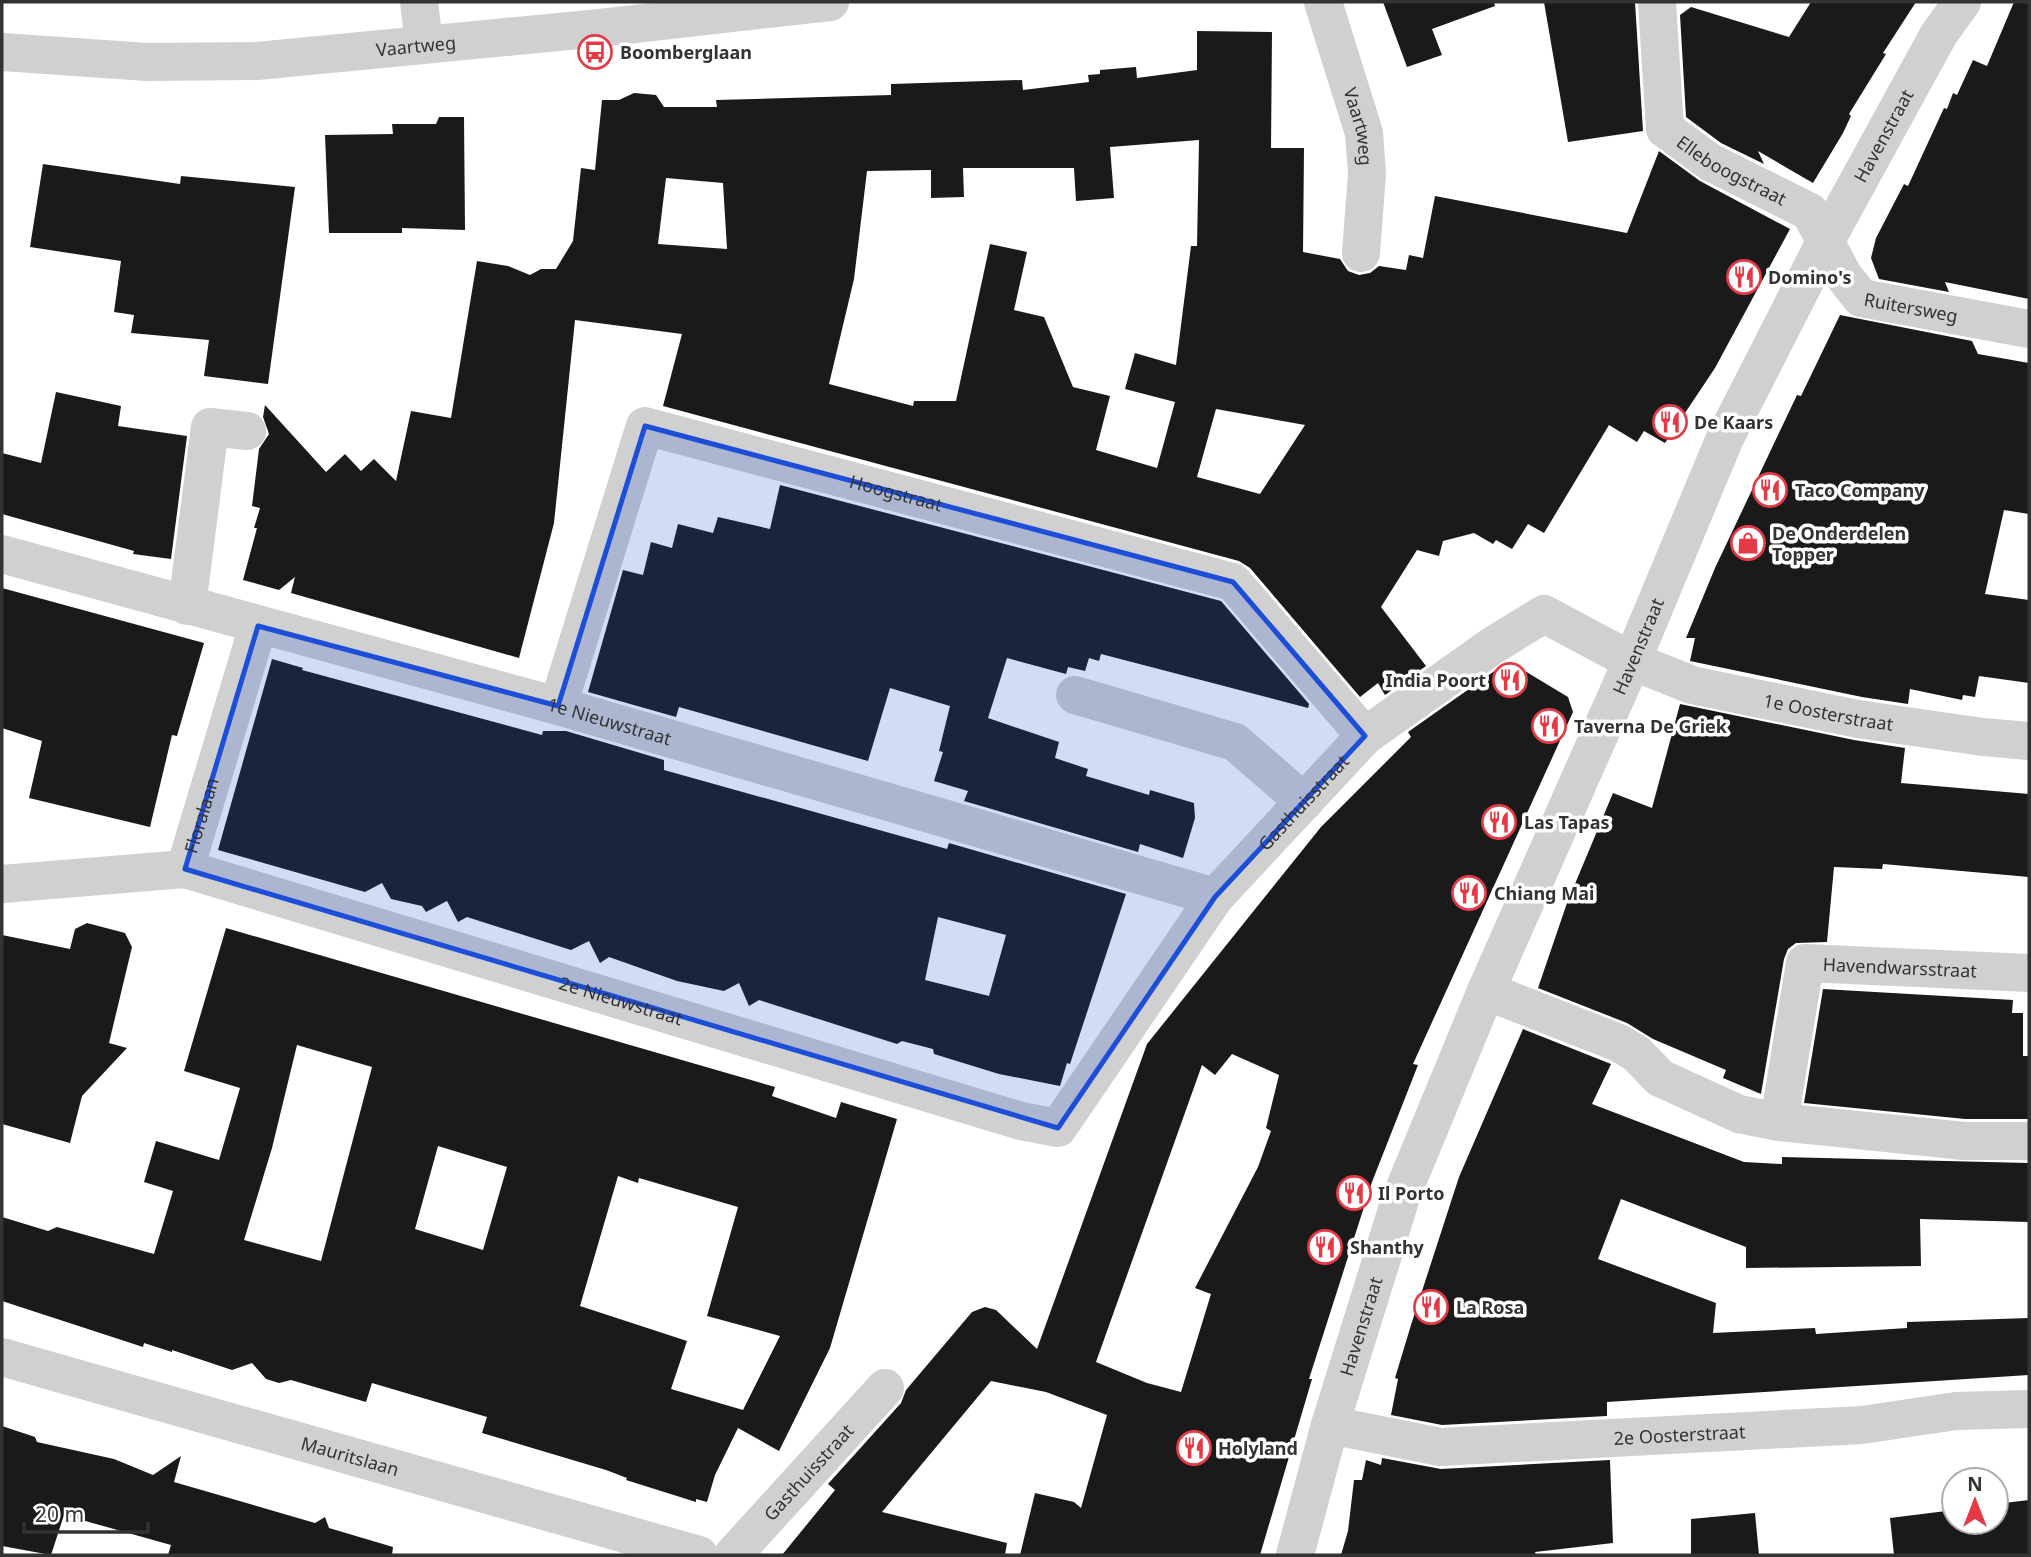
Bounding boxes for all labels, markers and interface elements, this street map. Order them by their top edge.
street label: Vaartweg [375,30,457,61]
bus stop icon: Boomberglaan [576,33,614,71]
place label: Boomberglaan [620,40,752,64]
street label: Vaartweg [1338,84,1378,167]
street label: Havenstraat [1848,84,1919,187]
street label: Elleboogstraat [1672,130,1791,211]
restaurant icon: Domino's [1725,258,1763,296]
place label: Domino's [1768,265,1851,289]
street label: Ruitersweg [1862,287,1960,328]
restaurant icon: De Kaars [1651,403,1689,441]
place label: De Kaars [1694,410,1773,434]
street label: Hoogstraat [847,469,946,517]
restaurant icon: Taco Company [1751,471,1789,509]
place label: Taco Company [1795,478,1925,502]
place label: De Onderdelen Topper [1772,521,1906,566]
shop icon: De Onderdelen Topper [1729,524,1767,562]
street label: Havenstraat [1607,594,1669,698]
restaurant icon: India Poort [1491,661,1529,699]
place label: India Poort [1386,668,1486,692]
street label: 1e Oosterstraat [1761,688,1895,736]
street label: 1e Nieuwstraat [545,692,675,750]
restaurant icon: Taverna De Griek [1530,707,1568,745]
place label: Taverna De Griek [1574,714,1728,738]
street label: Gasthuisstraat [1252,749,1354,856]
street label: Floralaan [178,775,224,856]
restaurant icon: Las Tapas [1480,803,1518,841]
place label: Las Tapas [1524,810,1609,834]
restaurant icon: Chiang Mai [1450,874,1488,912]
place label: Chiang Mai [1494,881,1594,905]
street label: Havendwarsstraat [1822,952,1978,983]
street label: 2e Nieuwstraat [556,970,686,1031]
restaurant icon: Il Porto [1335,1174,1373,1212]
place label: Il Porto [1378,1181,1445,1205]
restaurant icon: Shanthy [1306,1228,1344,1266]
place label: Shanthy [1350,1235,1425,1259]
street label: Havenstraat [1334,1273,1388,1379]
restaurant icon: La Rosa [1412,1288,1450,1326]
place label: La Rosa [1456,1295,1524,1319]
street label: Gasthuisstraat [758,1418,859,1526]
street label: 2e Oosterstraat [1613,1419,1746,1450]
restaurant icon: Holyland [1175,1429,1213,1467]
street label: Mauritslaan [298,1431,402,1481]
place label: Holyland [1218,1436,1298,1460]
north arrow [1940,1466,2010,1536]
text: N [1967,1471,1983,1497]
scale bar [24,1490,149,1534]
text: 20 m [35,1500,84,1528]

